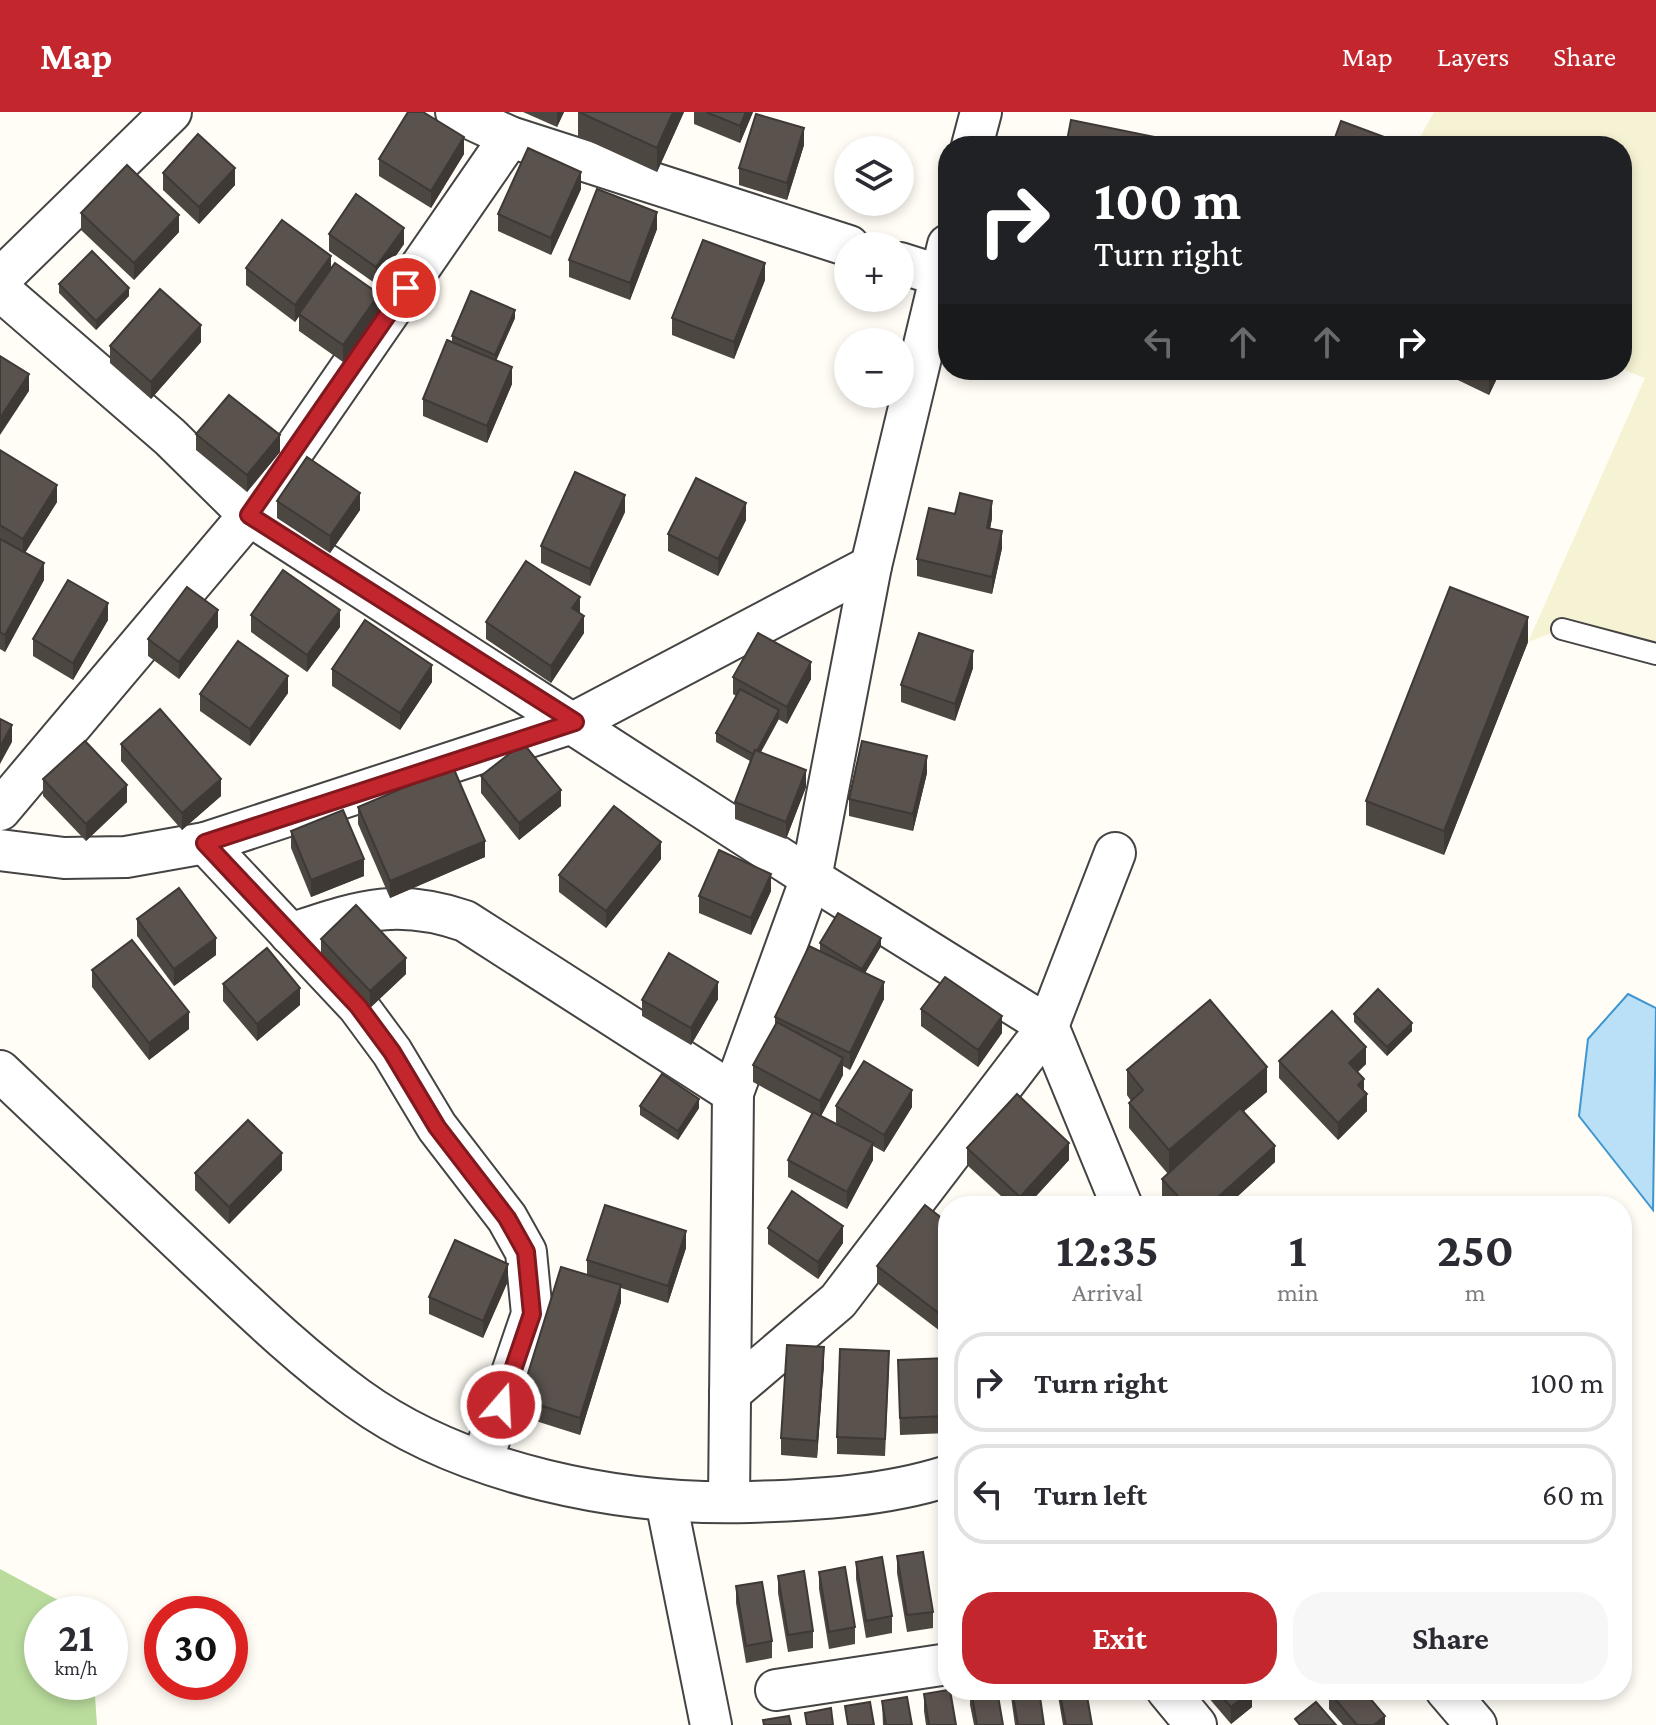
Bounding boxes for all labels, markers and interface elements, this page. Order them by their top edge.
text: Map [40,35,113,77]
text: Map [1342,41,1393,72]
text: Layers [1437,41,1509,72]
text: Share [1553,41,1616,72]
map controls [834,136,914,408]
button: layers [834,136,914,216]
icon: right [962,168,1066,272]
text: 100 m [1094,169,1241,231]
button: + [834,232,914,312]
text: Turn right [1094,234,1242,274]
pin [372,254,440,322]
icon: arrive [384,266,428,310]
icon: left [1137,320,1181,364]
icon: ahead [1221,320,1265,364]
icon: ahead [1305,320,1349,364]
icon: right [1389,320,1433,364]
button: − [834,328,914,408]
text: 12:35 [1056,1223,1159,1276]
text: 1 [1289,1223,1307,1276]
text: 250 [1437,1223,1514,1276]
text: Arrival [1072,1278,1143,1307]
text: min [1277,1278,1319,1307]
text: m [1465,1278,1486,1307]
icon: right [966,1360,1010,1404]
position arrow [459,1363,543,1447]
text: Turn right [1034,1366,1168,1399]
text: 100 m [1530,1366,1604,1399]
icon: left [966,1472,1010,1516]
text: Turn left [1034,1478,1147,1511]
text: 60 m [1542,1478,1604,1511]
button: Exit [962,1592,1277,1684]
button: Share [1293,1592,1608,1684]
speed limit sign: 30 [144,1596,248,1700]
text: 21 [58,1615,94,1660]
text: km/h [54,1657,98,1679]

